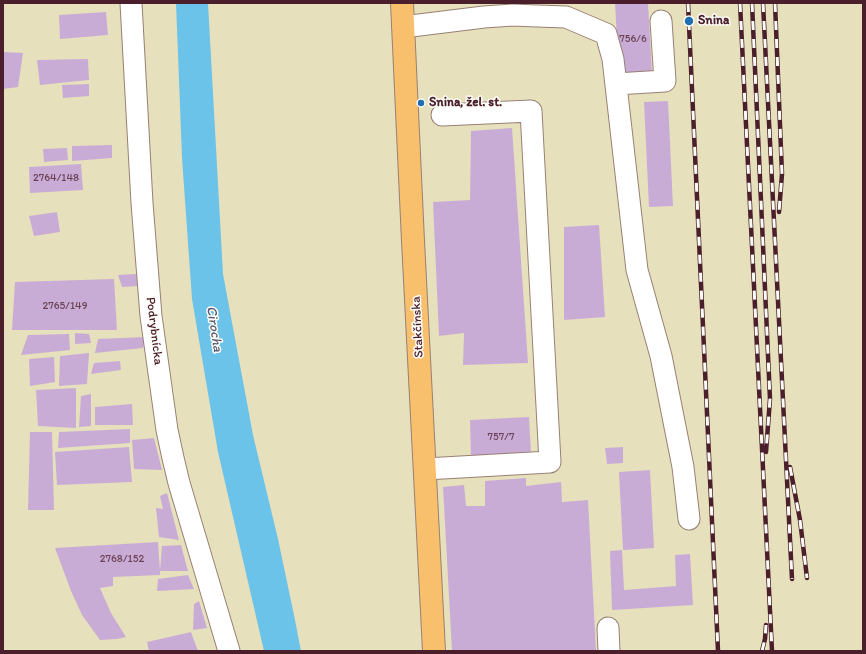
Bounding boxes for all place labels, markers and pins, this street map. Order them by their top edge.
place label: Snina [698,13,729,29]
marker: Snina [683,15,695,27]
place label: Snina, žel. st. [429,95,502,111]
marker: Snina, žel. st. [416,98,426,108]

